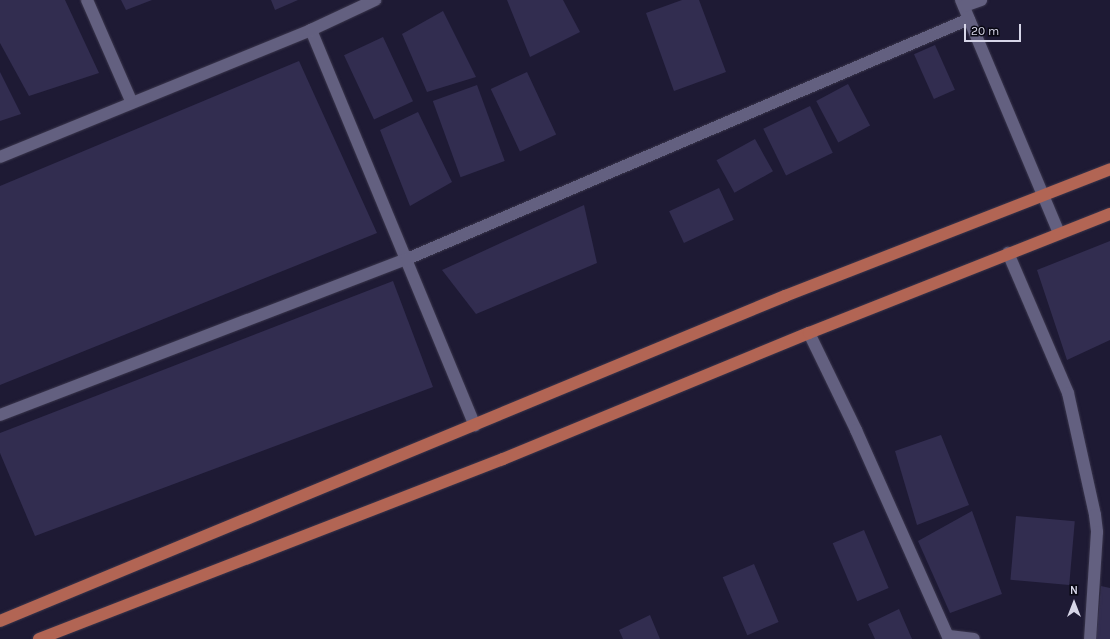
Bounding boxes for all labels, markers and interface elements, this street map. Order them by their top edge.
scale bar [966,16,1023,42]
text: 20 m [971,24,999,38]
north arrow [1054,583,1094,623]
text: N [1070,584,1078,597]

